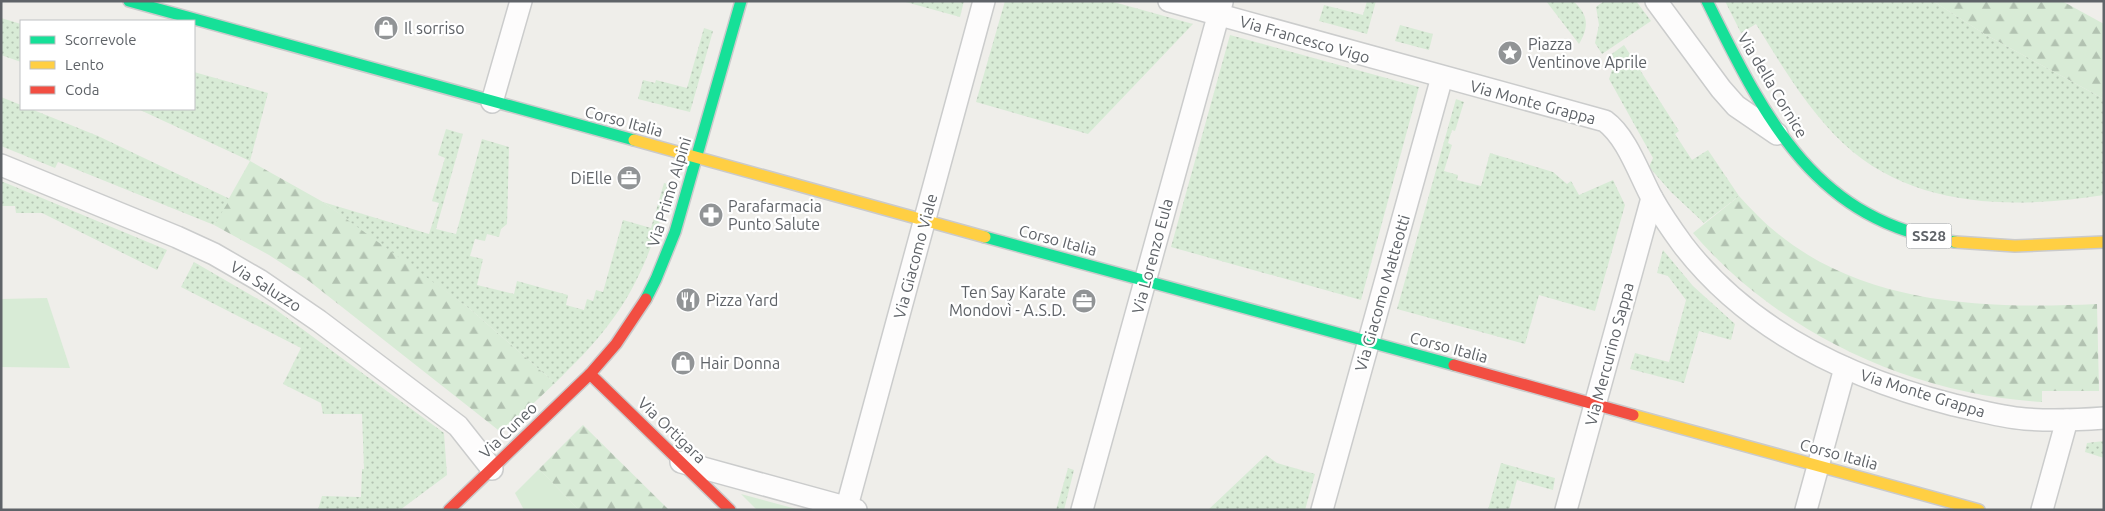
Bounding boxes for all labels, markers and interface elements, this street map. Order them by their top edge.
street label: Via Francesco Vigo [1238,12,1372,66]
shop icon: Il sorriso [373,15,399,41]
place label: Il sorriso [404,19,465,37]
legend [20,20,195,110]
street label: Via della Cornice [1735,29,1811,141]
text: Scorrevole [65,31,136,48]
place label: Piazza Ventinove Aprile [1528,35,1647,71]
place icon: Piazza Ventinove Aprile [1497,40,1523,66]
text: Lento [65,56,104,73]
street label: Via Monte Grappa [1468,77,1598,127]
text: Coda [65,81,99,98]
street label: Corso Italia [583,102,665,140]
street label: Via Primo Alpini [644,135,694,249]
office icon: DiElle [616,165,642,191]
place label: DiElle [571,169,612,187]
street label: Via Giacomo Viale [890,192,940,320]
street label: Via Lorenzo Eula [1128,196,1176,316]
place label: Parafarmacia Punto Salute [728,197,822,233]
pharmacy icon: Parafarmacia Punto Salute [698,202,724,228]
street label: Via Giacomo Matteotti [1351,213,1413,373]
street label: Corso Italia [1017,221,1099,259]
road number: SS28 [1906,224,1952,248]
street label: Via Saluzzo [227,257,305,315]
street label: Via Mercurino Sappa [1581,280,1637,428]
place label: Ten Say Karate Mondovì - A.S.D. [949,283,1066,319]
restaurant icon: Pizza Yard [675,287,701,313]
office icon: Ten Say Karate Mondovì - A.S.D. [1071,288,1097,314]
place label: Pizza Yard [706,291,778,309]
street label: Corso Italia [1408,328,1490,366]
shop icon: Hair Donna [670,350,696,376]
place label: Hair Donna [700,354,780,372]
street label: Via Monte Grappa [1858,365,1988,421]
street label: Via Ortigara [635,393,709,467]
street label: Via Cuneo [476,398,540,462]
street label: Corso Italia [1798,435,1880,473]

